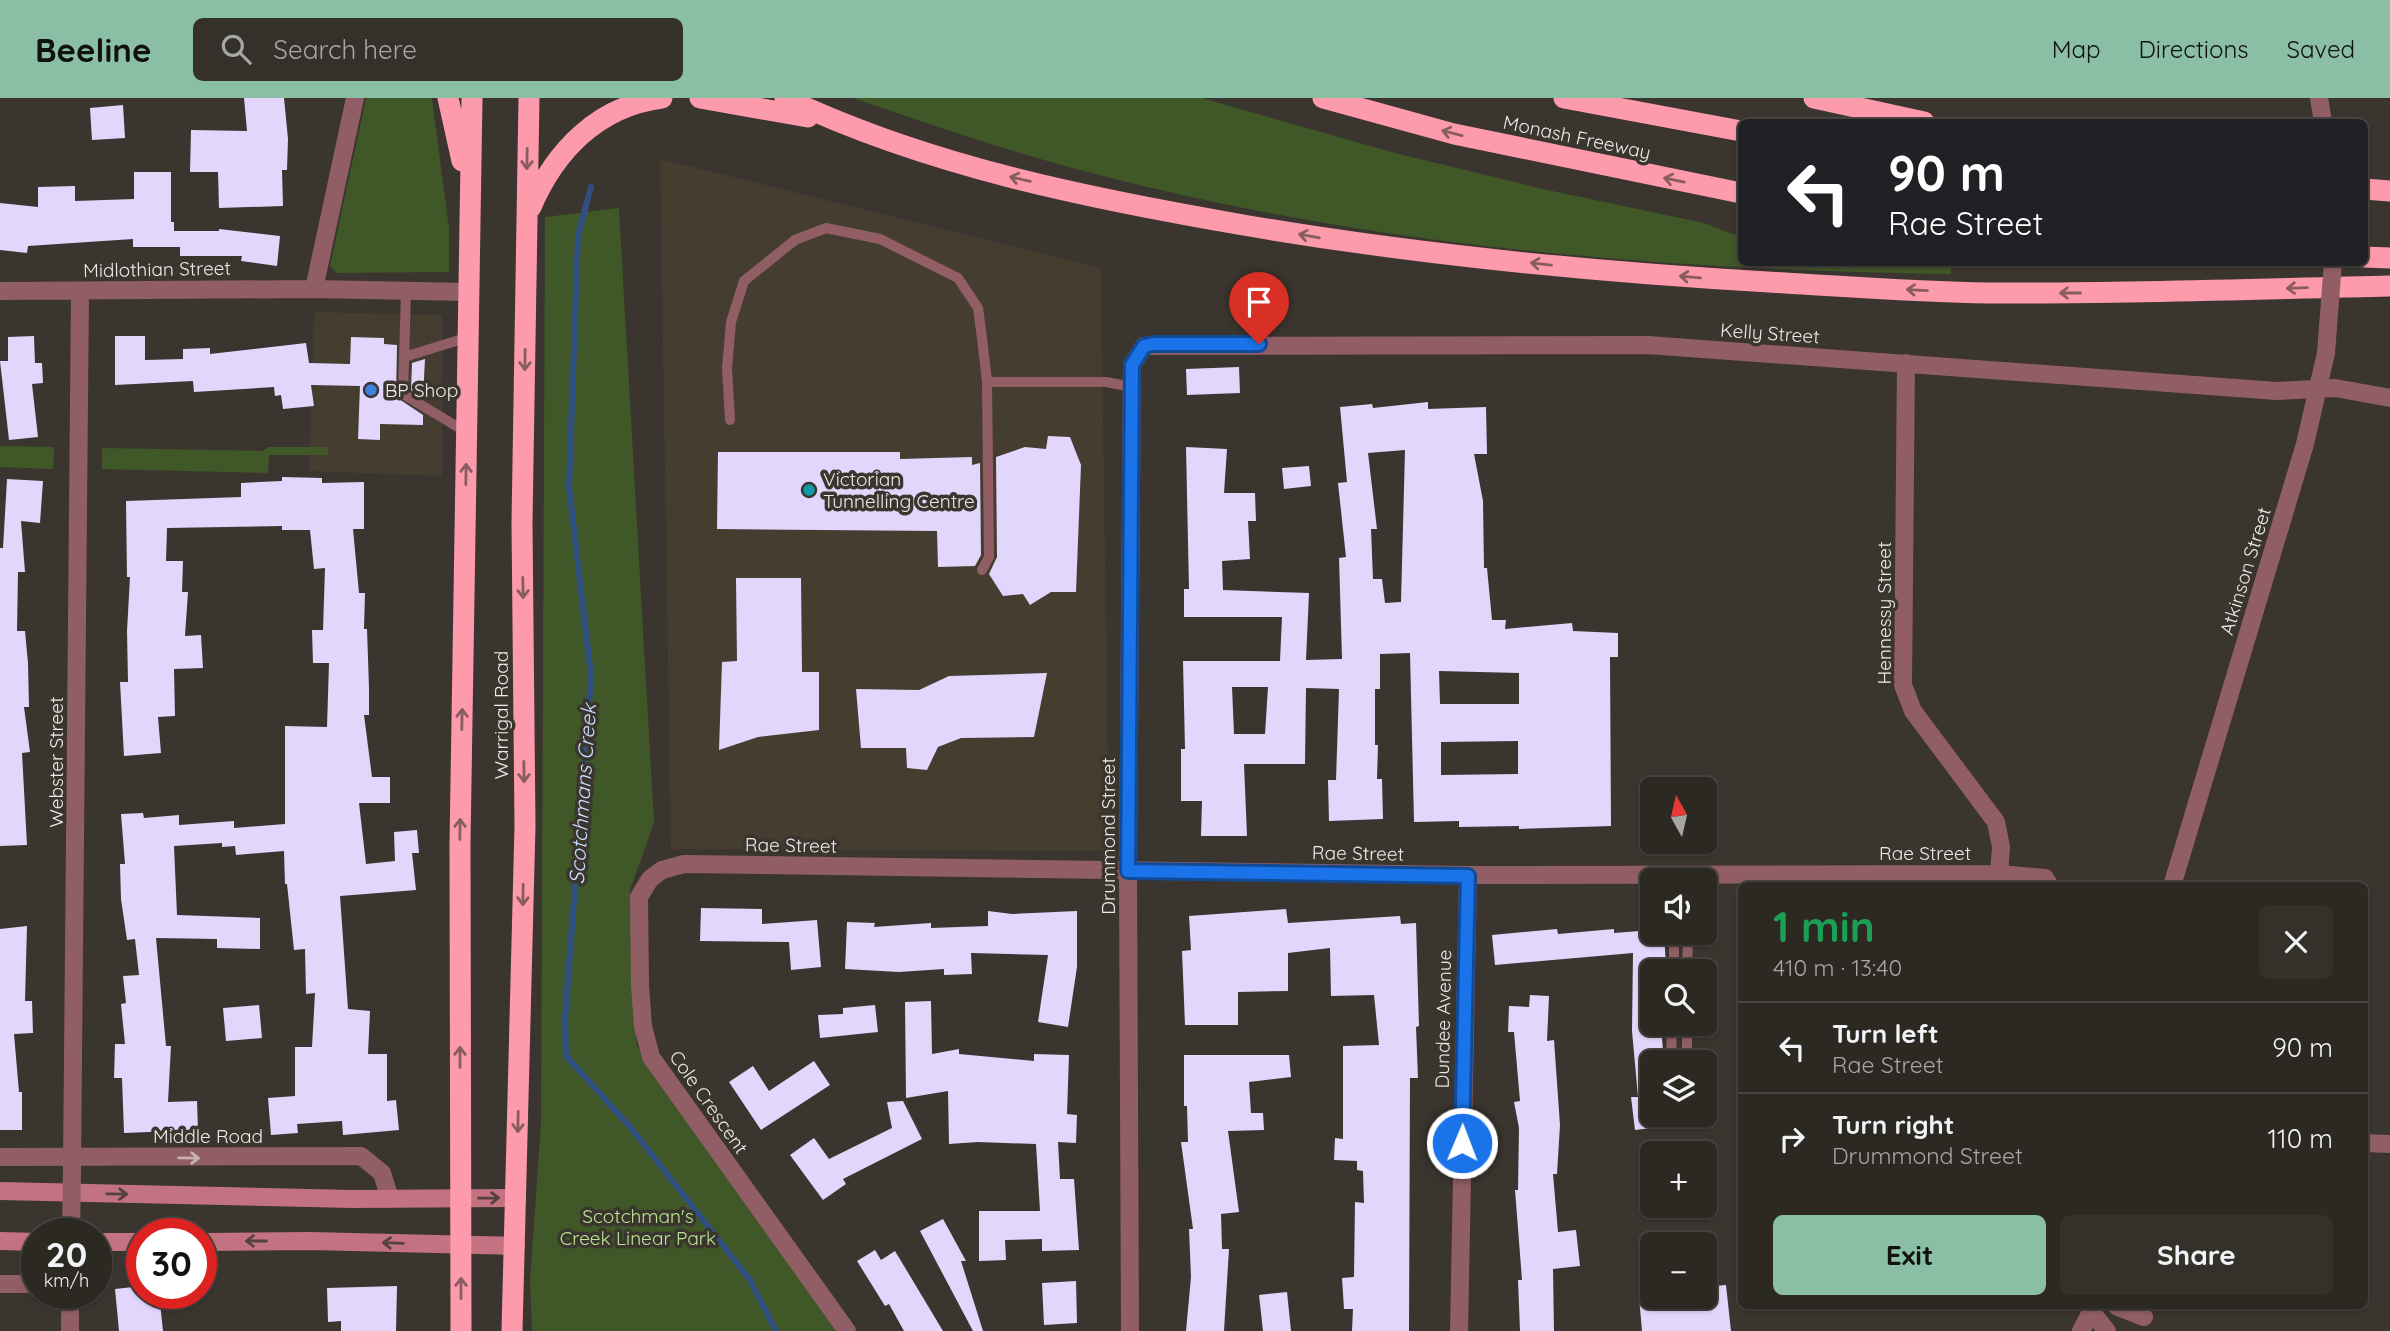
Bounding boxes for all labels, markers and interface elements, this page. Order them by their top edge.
search box [193,18,683,81]
text: Beeline [35,29,151,70]
icon: search [217,30,255,68]
text: Search here [273,33,417,66]
text: Map [2052,34,2101,64]
text: Directions [2139,34,2249,64]
text: Saved [2287,34,2355,64]
street label: Monash Freeway [1501,110,1653,164]
one-way arrow [1441,126,1464,139]
text: 90 m [1888,142,2005,203]
one-way arrow [520,147,534,170]
icon: left [1773,147,1864,238]
one-way arrow [1009,171,1032,185]
one-way arrow [1663,173,1686,187]
text: Rae Street [1888,203,2043,243]
one-way arrow [1299,229,1321,242]
street label: Midlothian Street [83,256,231,282]
one-way arrow [1530,257,1552,270]
one-way arrow [1679,270,1701,283]
pin [1229,272,1289,344]
one-way arrow [2286,282,2309,295]
icon: arrive [1240,283,1278,321]
one-way arrow [1906,283,1929,296]
one-way arrow [2059,286,2082,300]
street label: Kelly Street [1720,318,1820,348]
one-way arrow [518,349,532,372]
place label: BP Shop [385,378,458,402]
marker: BP Shop [363,382,379,398]
one-way arrow [459,463,473,486]
place label: Victorian Tunnelling Centre [823,467,975,513]
marker: Victorian Tunnelling Centre [801,482,817,498]
street label: Atkinson Street [2214,504,2276,638]
street label: Hennessy Street [1872,542,1896,684]
one-way arrow [516,576,530,599]
street label: Warrigal Road [489,651,513,779]
street label: Webster Street [44,697,68,827]
water label: Scotchmans Creek [563,701,601,885]
one-way arrow [455,708,468,731]
street label: Drummond Street [1096,757,1120,915]
one-way arrow [517,760,531,783]
north arrow [1640,777,1717,854]
map controls [1640,777,1717,1309]
one-way arrow [453,818,467,841]
street label: Rae Street [745,832,837,858]
street label: Rae Street [1312,840,1404,866]
street label: Rae Street [1879,841,1971,865]
button: sound [1640,868,1717,945]
one-way arrow [517,883,530,906]
text: 1 min [1773,900,1875,953]
button: close [2259,905,2333,979]
street label: Dundee Avenue [1430,949,1456,1089]
text: 410 m · 13:40 [1773,953,1902,982]
button: search [1640,959,1717,1036]
text: Turn left [1832,1017,1939,1050]
icon: left [1773,1029,1811,1067]
text: 90 m [2272,1031,2333,1064]
one-way arrow [453,1046,467,1069]
street label: Cole Crescent [664,1046,754,1158]
button: layers [1640,1050,1717,1127]
text: Rae Street [1832,1050,1944,1079]
position arrow [1425,1106,1499,1180]
text: Turn right [1832,1108,1954,1141]
one-way arrow [512,1110,525,1133]
icon: right [1773,1120,1811,1158]
text: 110 m [2267,1122,2333,1155]
street label: Middle Road [153,1124,263,1148]
button: + [1640,1141,1717,1218]
text: Drummond Street [1832,1141,2023,1170]
one-way arrow [177,1151,200,1164]
one-way arrow [105,1187,128,1200]
one-way arrow [477,1192,500,1205]
park label: Scotchman's Creek Linear Park [560,1204,716,1250]
button: Exit [1773,1215,2046,1295]
button: Share [2060,1215,2333,1295]
speed limit sign: 30 [126,1218,217,1309]
text: 20 [46,1232,87,1276]
button: − [1640,1232,1717,1309]
one-way arrow [244,1234,267,1248]
one-way arrow [382,1236,405,1250]
text: km/h [44,1269,89,1292]
one-way arrow [454,1277,468,1300]

